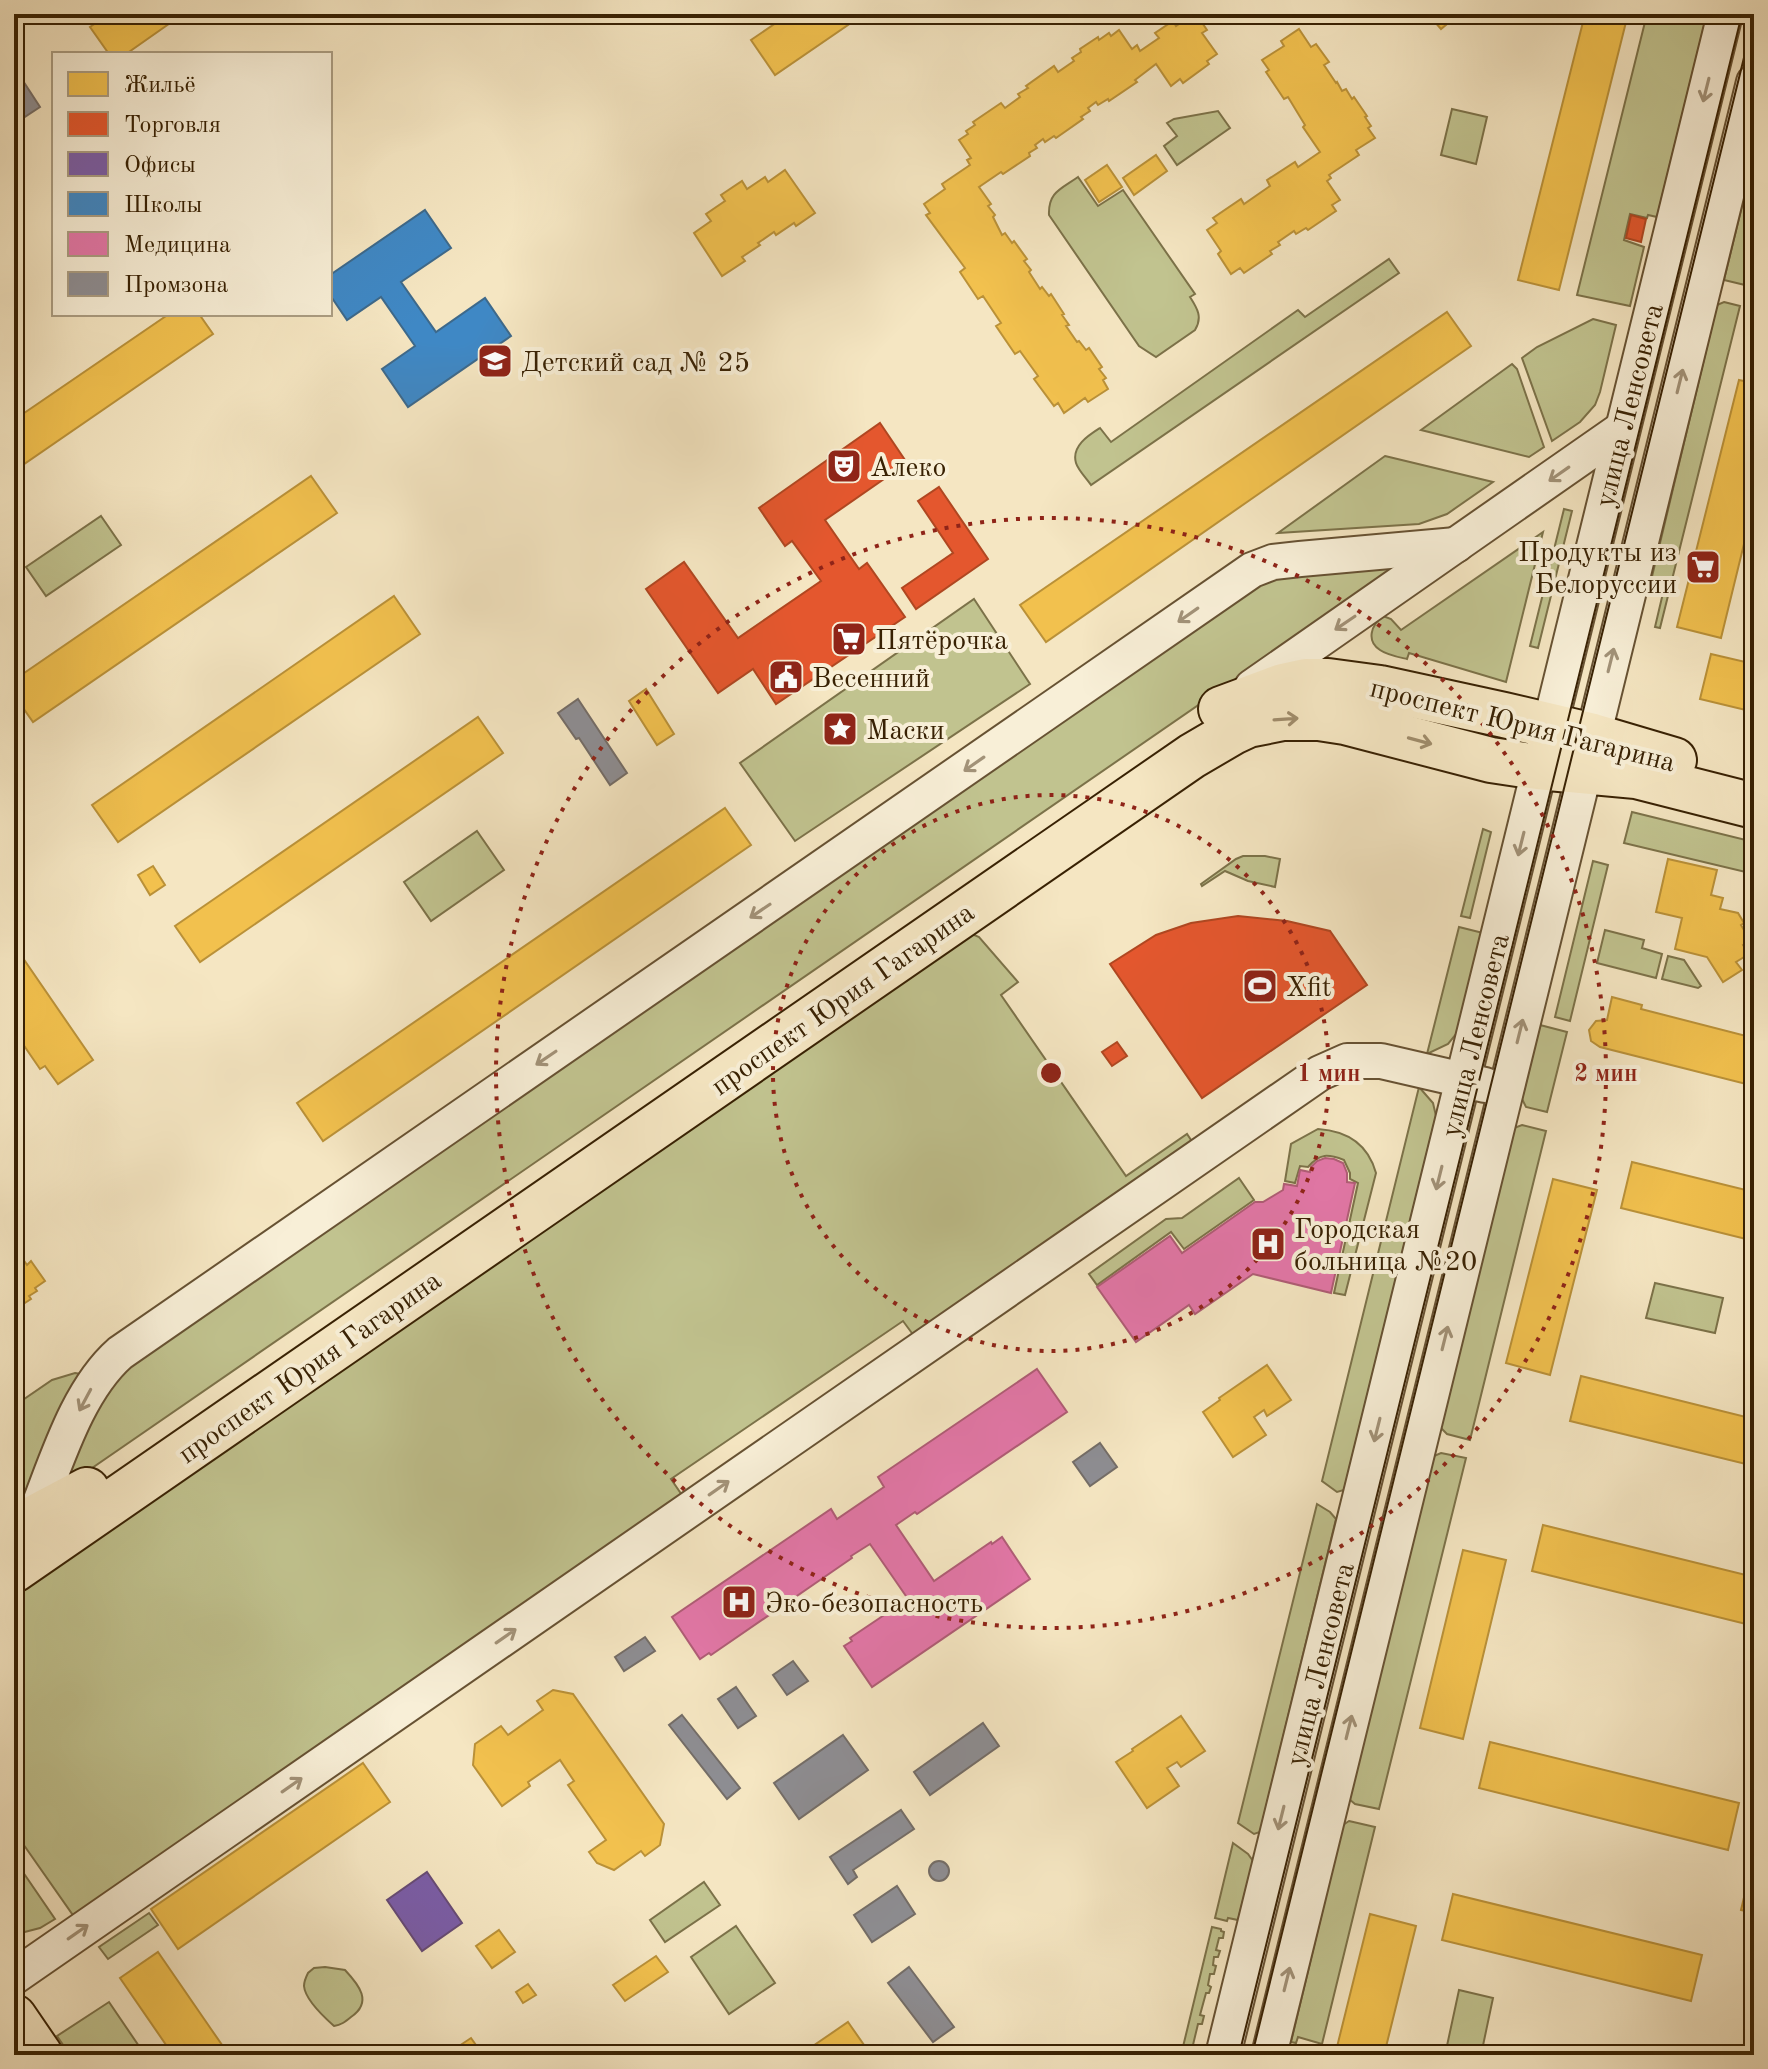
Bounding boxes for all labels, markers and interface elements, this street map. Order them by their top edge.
legend [52,52,332,316]
text: Жильё [124,74,195,98]
one-way arrow [1698,76,1713,102]
text: Торговля [124,114,221,138]
text: Офисы [124,154,196,178]
text: Школы [124,194,202,218]
text: Медицина [124,234,231,258]
text: Промзона [124,274,229,298]
street label: улица Ленсовета [1592,301,1670,510]
school or university icon: Детский сад № 25 [476,342,514,380]
place label: Детский сад № 25 [521,350,750,378]
one-way arrow [1674,368,1689,394]
theatre icon: Алеко [825,447,863,485]
place label: Алеко [870,455,946,483]
one-way arrow [1549,465,1570,482]
place label: Продукты из Белоруссии [1518,540,1677,600]
supermarket icon: Продукты из Белоруссии [1684,548,1722,586]
one-way arrow [1177,607,1199,623]
one-way arrow [1335,615,1357,631]
supermarket icon: Пятёрочка [830,620,868,658]
place label: Пятёрочка [875,628,1008,656]
one-way arrow [1605,648,1620,674]
public building icon: Весенний [767,658,805,696]
place label: Весенний [812,666,930,694]
street label: проспект Юрия Гагарина [1367,675,1678,778]
place icon: Маски [821,710,859,748]
one-way arrow [1272,711,1299,726]
place label: Маски [866,718,945,746]
one-way arrow [1407,735,1432,750]
one-way arrow [964,756,986,772]
one-way arrow [1513,830,1528,856]
street label: проспект Юрия Гагарина [707,899,980,1102]
one-way arrow [750,903,772,919]
street label: улица Ленсовета [1438,931,1516,1140]
sports icon: Xfit [1241,967,1279,1005]
place label: Xfit [1286,975,1332,1003]
one-way arrow [1513,1019,1528,1045]
one-way arrow [536,1050,558,1066]
centre of rings [1037,1059,1065,1087]
text: 1 мин [1297,1063,1361,1087]
text: 2 мин [1574,1063,1638,1087]
one-way arrow [1431,1164,1446,1190]
place label: Городская больница №20 [1294,1217,1477,1277]
hospital icon: Городская больница №20 [1249,1225,1287,1263]
street label: проспект Юрия Гагарина [174,1267,447,1470]
one-way arrow [1438,1326,1453,1352]
one-way arrow [76,1388,92,1412]
one-way arrow [1368,1417,1383,1442]
one-way arrow [708,1480,730,1496]
street label: улица Ленсовета [1283,1560,1361,1769]
hospital icon: Эко-безопасность [720,1583,758,1621]
place label: Эко-безопасность [765,1591,983,1619]
one-way arrow [494,1628,516,1644]
one-way arrow [1342,1714,1357,1740]
one-way arrow [281,1776,303,1793]
one-way arrow [1273,1805,1288,1831]
one-way arrow [67,1924,89,1940]
one-way arrow [1280,1967,1295,1993]

